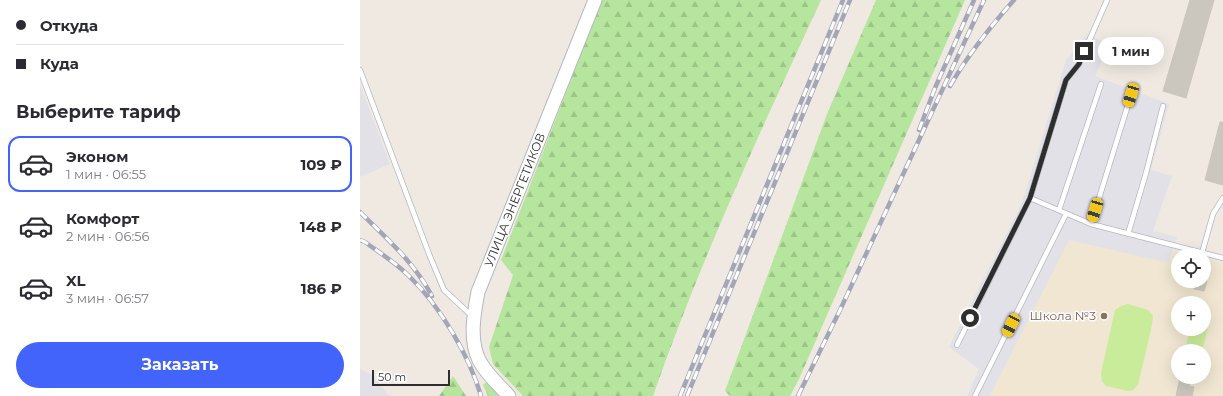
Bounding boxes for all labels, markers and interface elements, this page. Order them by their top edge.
text: Откуда [40,16,98,35]
callout: 1 мин [1098,37,1164,65]
route end [1075,42,1093,60]
text: 1 мин [1112,43,1150,59]
text: Куда [40,54,79,73]
car [1122,82,1140,108]
text: Выберите тариф [16,101,181,123]
street label: УЛИЦА ЭНЕРГЕТИКОВ [481,131,548,269]
icon: car [18,146,54,182]
text: Эконом [66,147,128,166]
text: 109 ₽ [300,155,342,174]
text: 1 мин · 06:55 [66,166,146,182]
car [1086,197,1104,223]
icon: car [18,208,54,244]
text: Комфорт [66,209,139,228]
text: 148 ₽ [300,217,342,236]
text: 2 мин · 06:56 [66,228,149,244]
map controls [1171,248,1211,384]
button: locate [1171,248,1211,288]
icon: car [18,270,54,306]
text: XL [66,271,85,290]
text: 186 ₽ [301,279,342,298]
text: 3 мин · 06:57 [66,290,149,306]
button: + [1171,296,1211,336]
place label: Школа №3 [1030,308,1096,323]
route start [961,309,979,327]
marker: Школа №3 [1099,311,1109,321]
car [1000,312,1022,338]
button: Заказать [16,342,344,388]
button: − [1171,344,1211,384]
scale bar [372,368,450,387]
text: 50 m [378,370,406,384]

